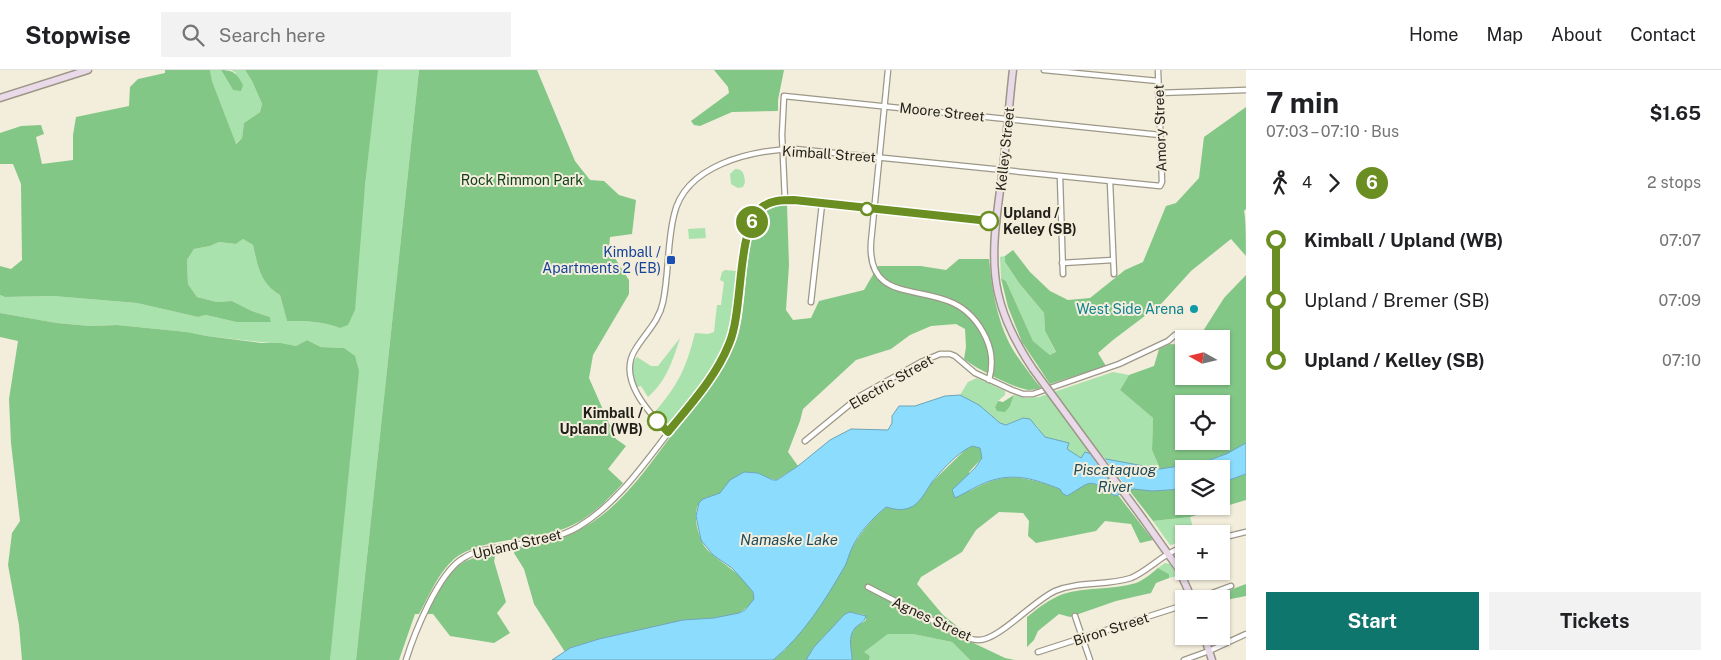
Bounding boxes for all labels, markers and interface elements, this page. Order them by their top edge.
search box [161,12,511,57]
text: Stopwise [25,21,131,49]
icon: search [179,21,207,49]
text: Search here [219,24,325,46]
text: Home [1409,24,1459,45]
text: Map [1487,24,1523,45]
text: About [1551,24,1602,45]
text: Contact [1630,24,1696,45]
street label: Amory Street [1150,84,1170,172]
text: 7 min [1266,86,1339,119]
street label: Moore Street [899,100,985,124]
text: $1.65 [1649,102,1701,124]
street label: Kelley Street [993,106,1017,192]
text: 07:03 – 07:10 · Bus [1266,122,1399,141]
street label: Kimball Street [782,143,876,165]
icon: walk [1266,169,1294,197]
icon: forward [1320,169,1348,197]
park label: Rock Rimmon Park [461,172,583,188]
text: 6 [1366,172,1378,193]
text: 4 [1302,173,1312,192]
text: 2 stops [1647,173,1701,192]
unlabelled marker [860,202,874,216]
place label: Upland / Kelley (SB) [1003,205,1077,237]
line badge: 6 [736,206,768,238]
text: 6 [746,211,758,232]
marker: Upland / Kelley (SB) [979,211,999,231]
text: Kimball / Upland (WB) [1304,229,1503,251]
text: 07:07 [1659,231,1701,250]
place label: Kimball / Apartments 2 (EB) [542,244,661,276]
marker: Kimball / Apartments 2 (EB) [665,254,677,266]
text: Upland / Bremer (SB) [1304,289,1490,311]
text: 07:09 [1659,291,1701,310]
place label: West Side Arena [1076,301,1184,317]
marker: West Side Arena [1188,303,1200,315]
north arrow [1175,330,1230,385]
map controls [1175,330,1230,645]
text: Upland / Kelley (SB) [1304,349,1485,371]
text: 07:10 [1662,351,1701,370]
street label: Electric Street [846,352,936,412]
button: locate [1175,395,1230,450]
place label: Kimball / Upland (WB) [559,405,644,437]
marker: Kimball / Upland (WB) [647,411,667,431]
button: layers [1175,460,1230,515]
water label: Piscataquog River [1073,461,1157,495]
button: + [1175,525,1230,580]
street label: Upland Street [471,526,563,562]
water label: Namaske Lake [740,531,838,548]
button: − [1175,590,1230,645]
button: Start [1266,592,1479,650]
button: Tickets [1489,592,1701,650]
street label: Agnes Street [890,594,974,644]
street label: Biron Street [1071,609,1151,649]

